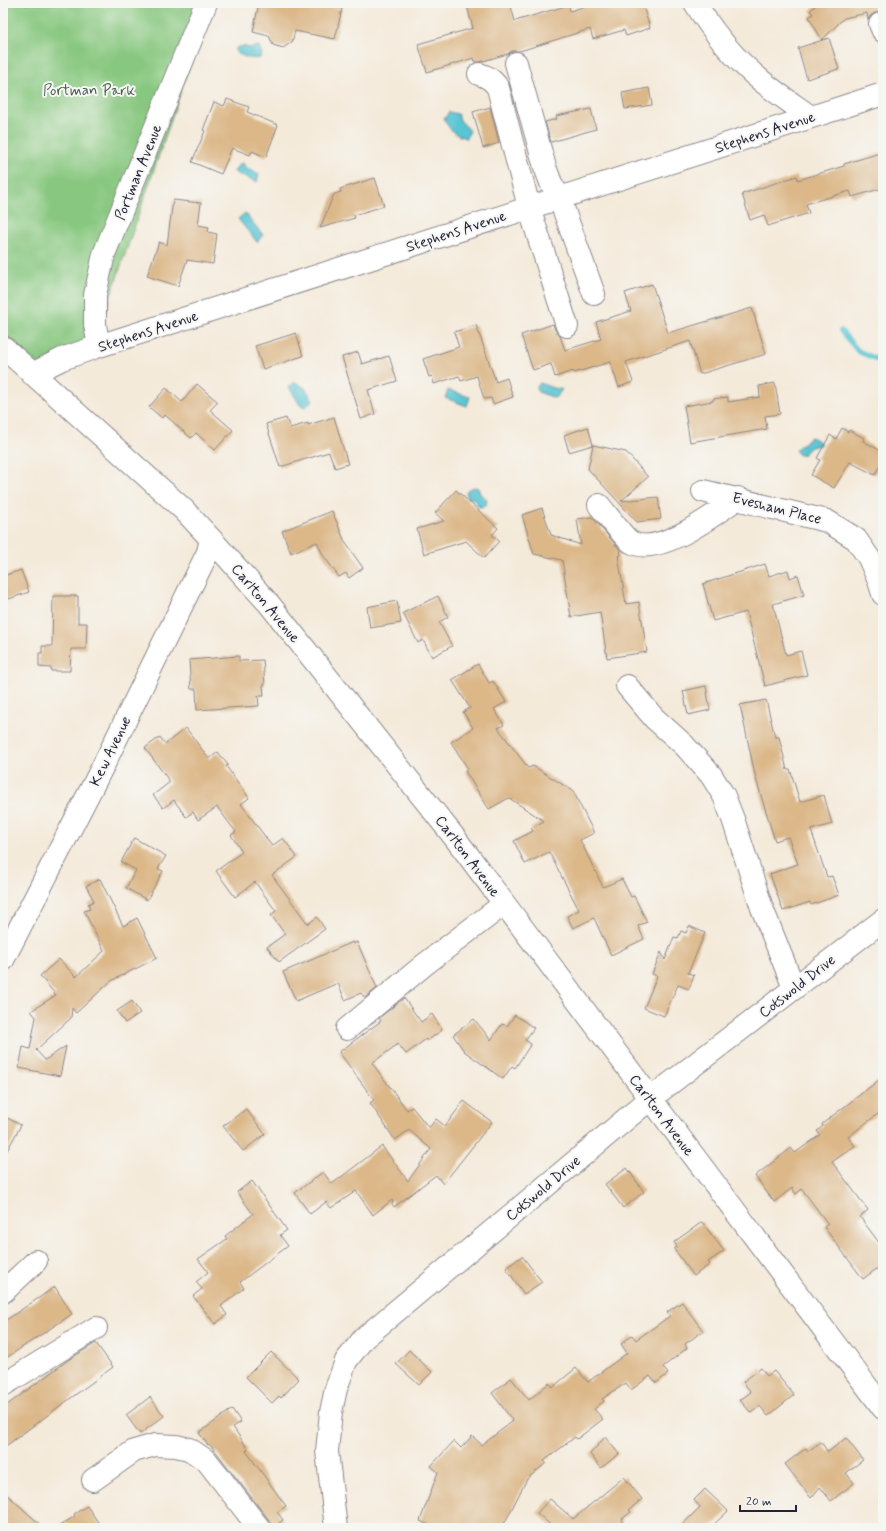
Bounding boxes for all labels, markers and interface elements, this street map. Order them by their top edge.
park label: Portman Park [43,81,136,101]
street label: Stephens Avenue [713,107,818,159]
street label: Portman Avenue [111,121,167,223]
street label: Stephens Avenue [404,206,509,258]
street label: Stephens Avenue [96,306,201,358]
street label: Evesham Place [730,488,824,530]
street label: Carlton Avenue [226,560,304,647]
street label: Kew Avenue [85,713,137,790]
street label: Carlton Avenue [430,812,505,902]
street label: Cotswold Drive [755,950,840,1023]
street label: Carlton Avenue [624,1071,699,1161]
street label: Cotswold Drive [502,1151,586,1226]
scale bar [740,1487,796,1513]
text: 20 m [746,1494,772,1510]

